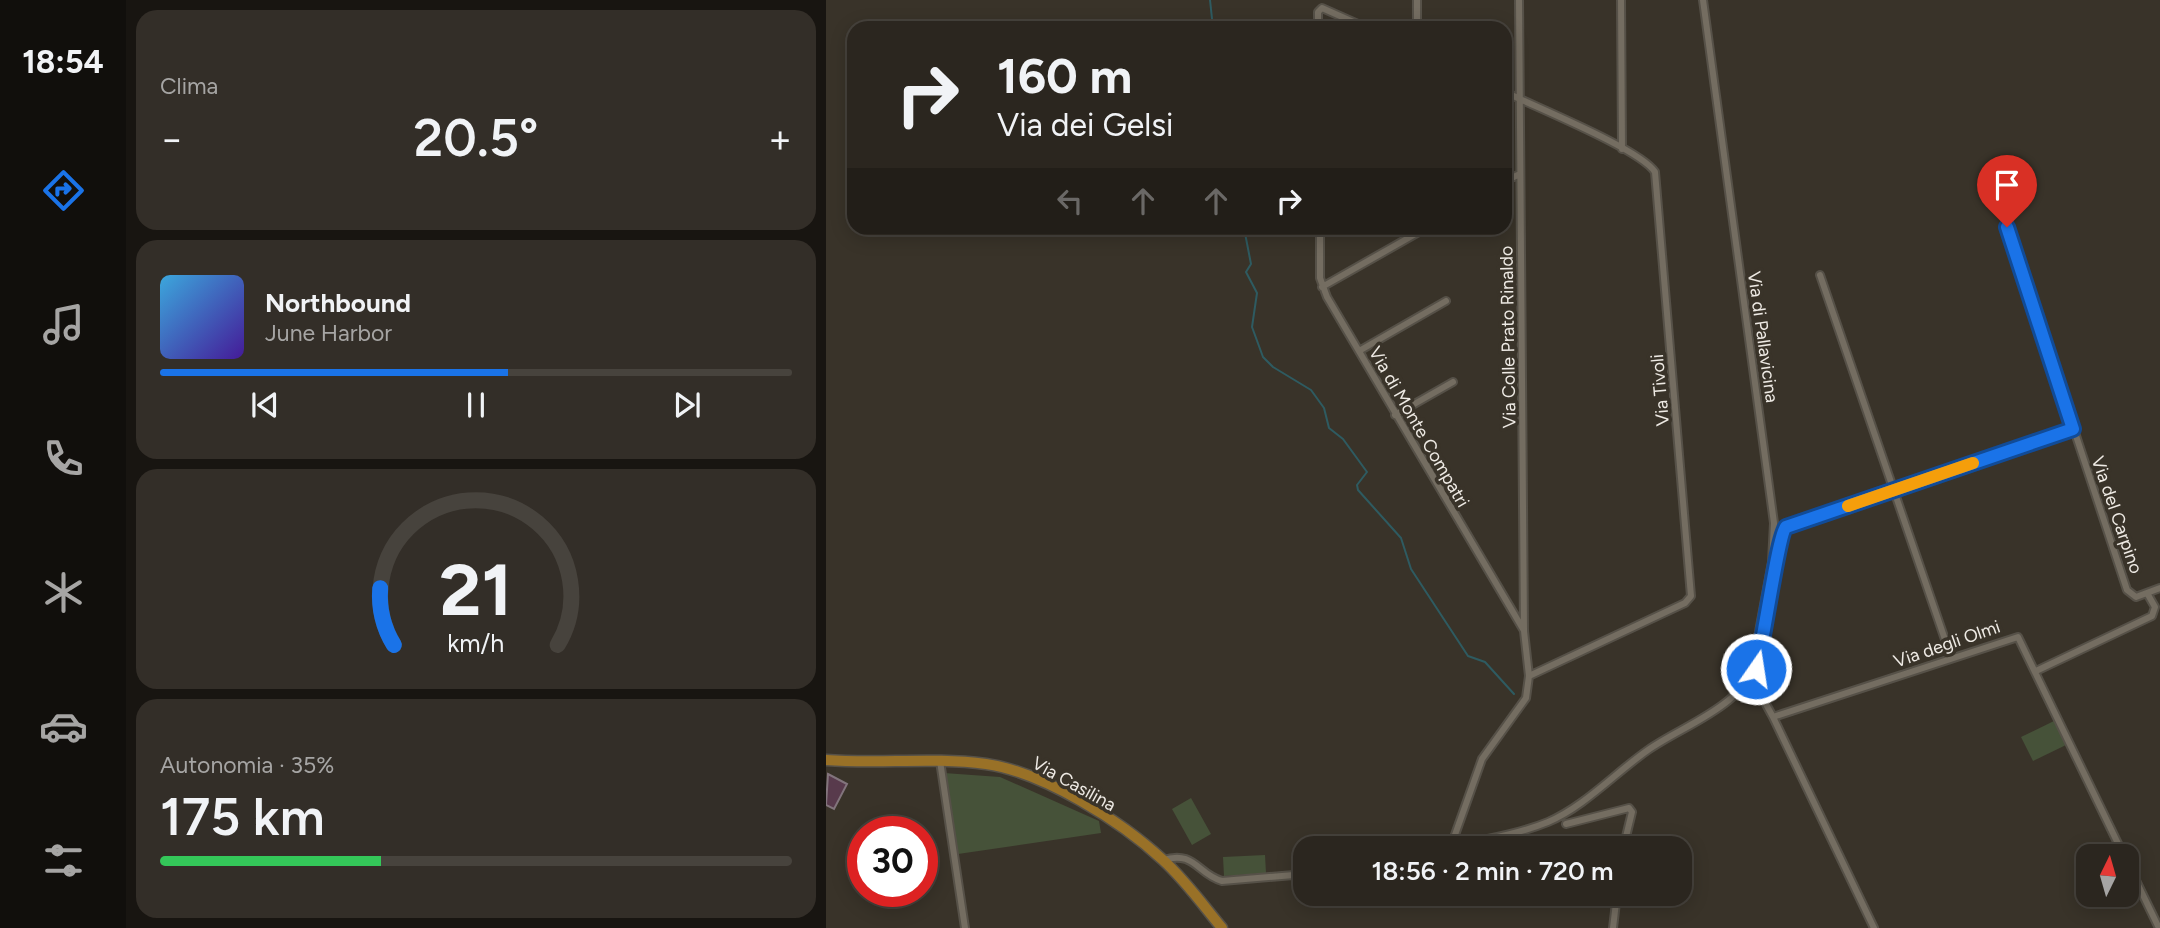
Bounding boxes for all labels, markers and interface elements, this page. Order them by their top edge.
text: 18:54 [22,43,104,81]
text: 160 m [997,46,1132,105]
icon: right [882,49,973,140]
text: Clima [160,72,218,100]
text: Via dei Gelsi [997,106,1174,144]
text: 20.5° [414,107,538,169]
text: − [160,116,184,162]
text: + [768,116,792,162]
pin [1977,155,2037,227]
icon: directions [39,166,88,215]
icon: arrive [1988,166,2026,204]
icon: left [1051,182,1089,220]
icon: ahead [1124,182,1162,220]
icon: ahead [1197,182,1235,220]
icon: right [1270,182,1308,220]
street label: Via Colle Prato Rinaldo [1495,245,1521,429]
street label: Via di Pallavicina [1743,270,1783,404]
text: Northbound [265,287,411,319]
icon: music [39,300,88,349]
text: June Harbor [265,319,392,347]
street label: Via di Monte Compatri [1364,343,1474,511]
street label: Via Tivoli [1646,353,1674,427]
icon: previous [246,386,284,424]
icon: pause [457,386,495,424]
icon: next [668,386,706,424]
icon: phone [39,434,88,483]
street label: Via del Carpino [2087,453,2147,577]
text: 21 [440,546,512,633]
icon: climate [39,568,88,617]
street label: Via degli Olmi [1891,615,2003,673]
text: km/h [447,628,505,658]
position arrow [1719,632,1793,706]
icon: car [39,702,88,751]
text: Autonomia · 35% [160,751,334,779]
street label: Via Casilina [1028,752,1120,816]
text: 175 km [160,786,325,848]
speed limit sign: 30 [847,816,938,907]
icon: filters [39,836,88,885]
north arrow [2076,844,2138,906]
map controls [2076,844,2139,907]
text: 18:56 · 2 min · 720 m [1372,855,1613,887]

